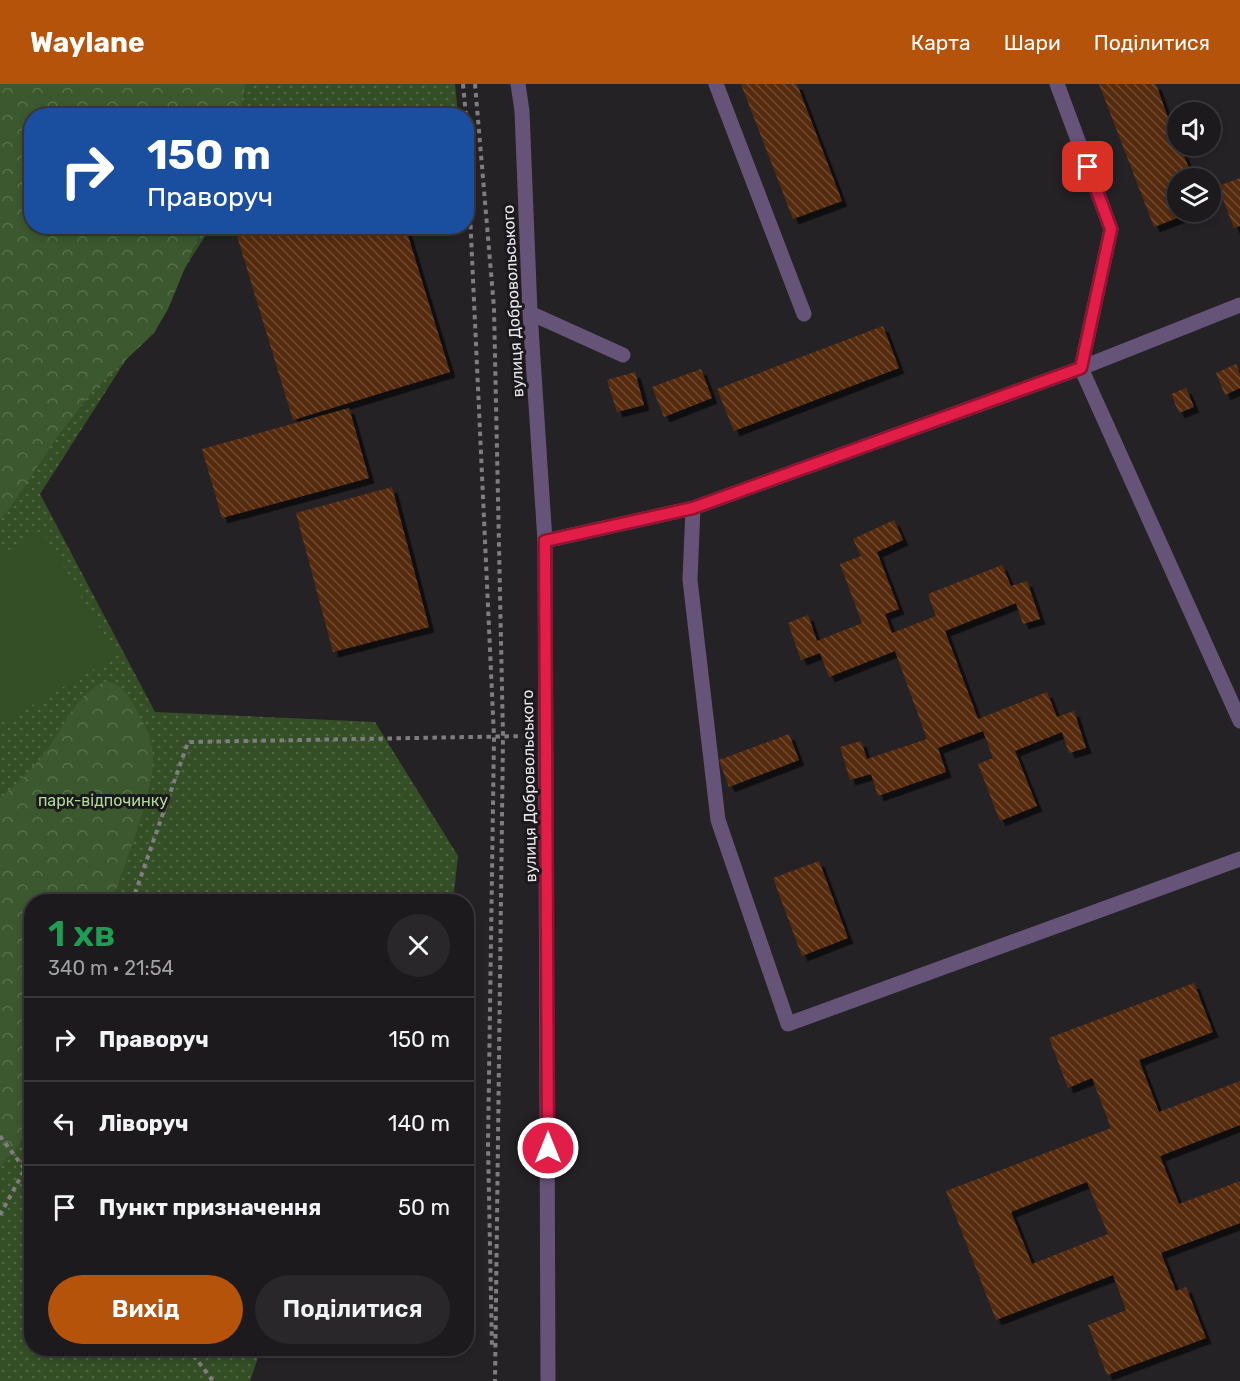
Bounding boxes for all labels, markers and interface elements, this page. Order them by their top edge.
text: Waylane [30,26,145,59]
text: Карта [911,30,971,55]
text: Шари [1004,30,1061,55]
text: Поділитися [1094,30,1210,55]
map controls [1167,102,1221,222]
button: sound [1167,102,1221,156]
text: 150 m [147,130,271,180]
icon: right [48,132,126,210]
pin [1062,141,1113,192]
icon: arrive [1071,150,1104,183]
button: layers [1167,168,1221,222]
text: Праворуч [147,181,273,213]
street label: вулиця Добровольського [498,204,528,398]
street label: вулиця Добровольського [518,689,540,883]
park label: парк-відпочинку [38,791,168,810]
text: 1 хв [48,912,115,955]
button: close [387,914,450,977]
text: 340 m · 21:54 [48,956,174,980]
icon: right [48,1023,81,1056]
text: Праворуч [99,1026,209,1053]
text: 150 m [389,1026,450,1053]
icon: left [48,1107,81,1140]
text: Ліворуч [99,1110,189,1137]
text: 140 m [388,1110,450,1137]
position arrow [516,1116,580,1180]
icon: arrive [48,1191,81,1224]
text: Пункт призначення [99,1194,321,1221]
text: 50 m [398,1194,450,1221]
button: Вихід [48,1275,243,1344]
button: Поділитися [255,1275,450,1344]

